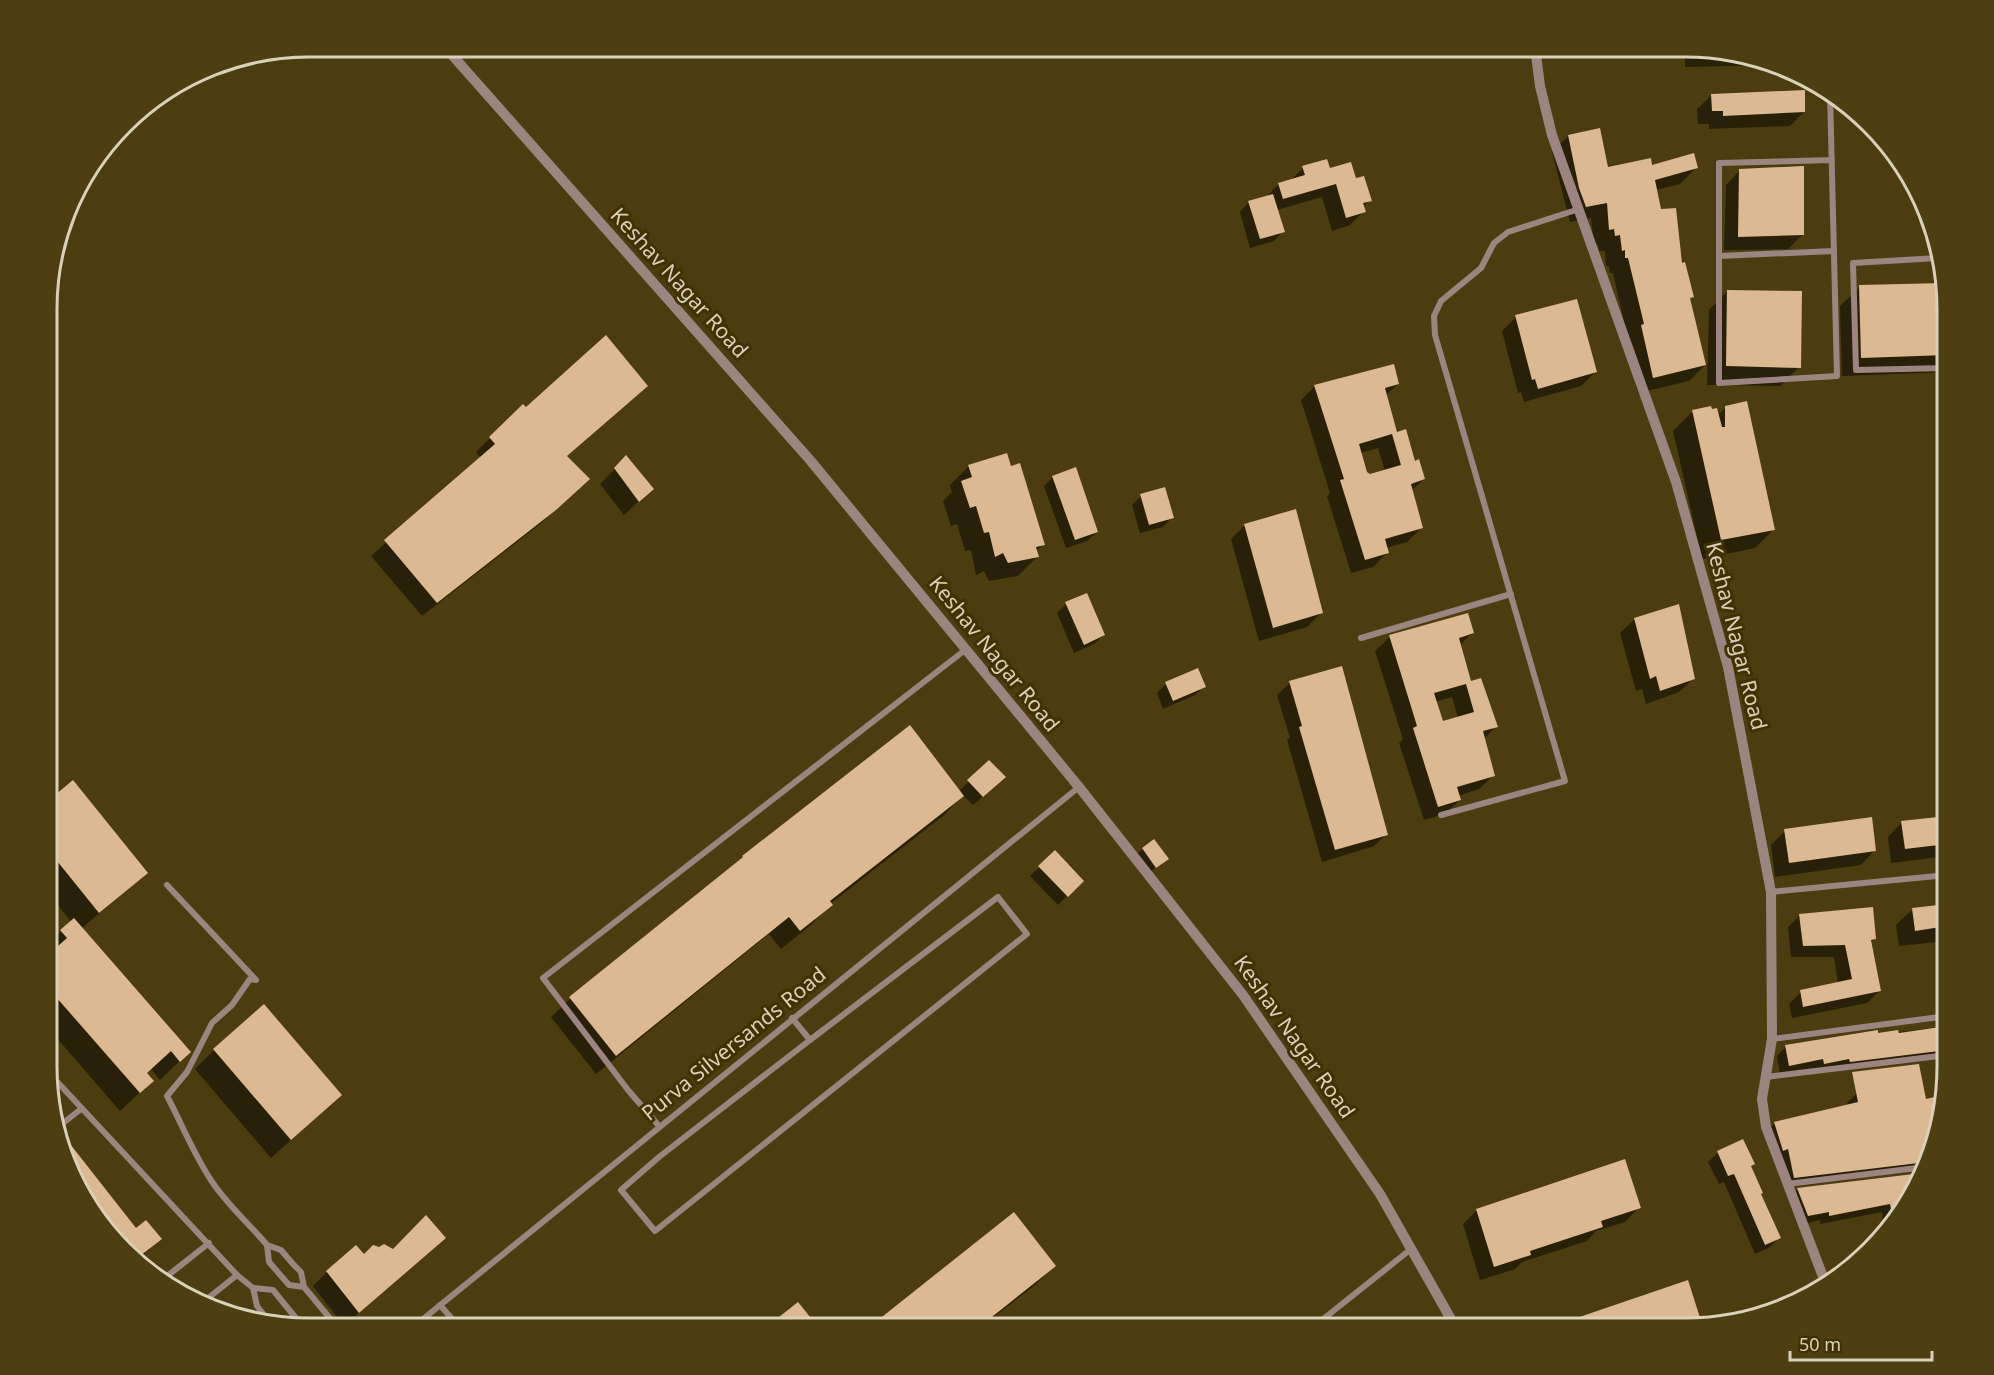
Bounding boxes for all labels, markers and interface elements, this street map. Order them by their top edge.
street label: Keshav Nagar Road [605,201,755,363]
street label: Keshav Nagar Road [1700,539,1774,733]
street label: Keshav Nagar Road [923,570,1066,737]
street label: Keshav Nagar Road [1228,949,1362,1123]
street label: Purva Silversands Road [635,960,831,1126]
scale bar [1790,1324,1932,1362]
text: 50 m [1799,1332,1841,1356]

